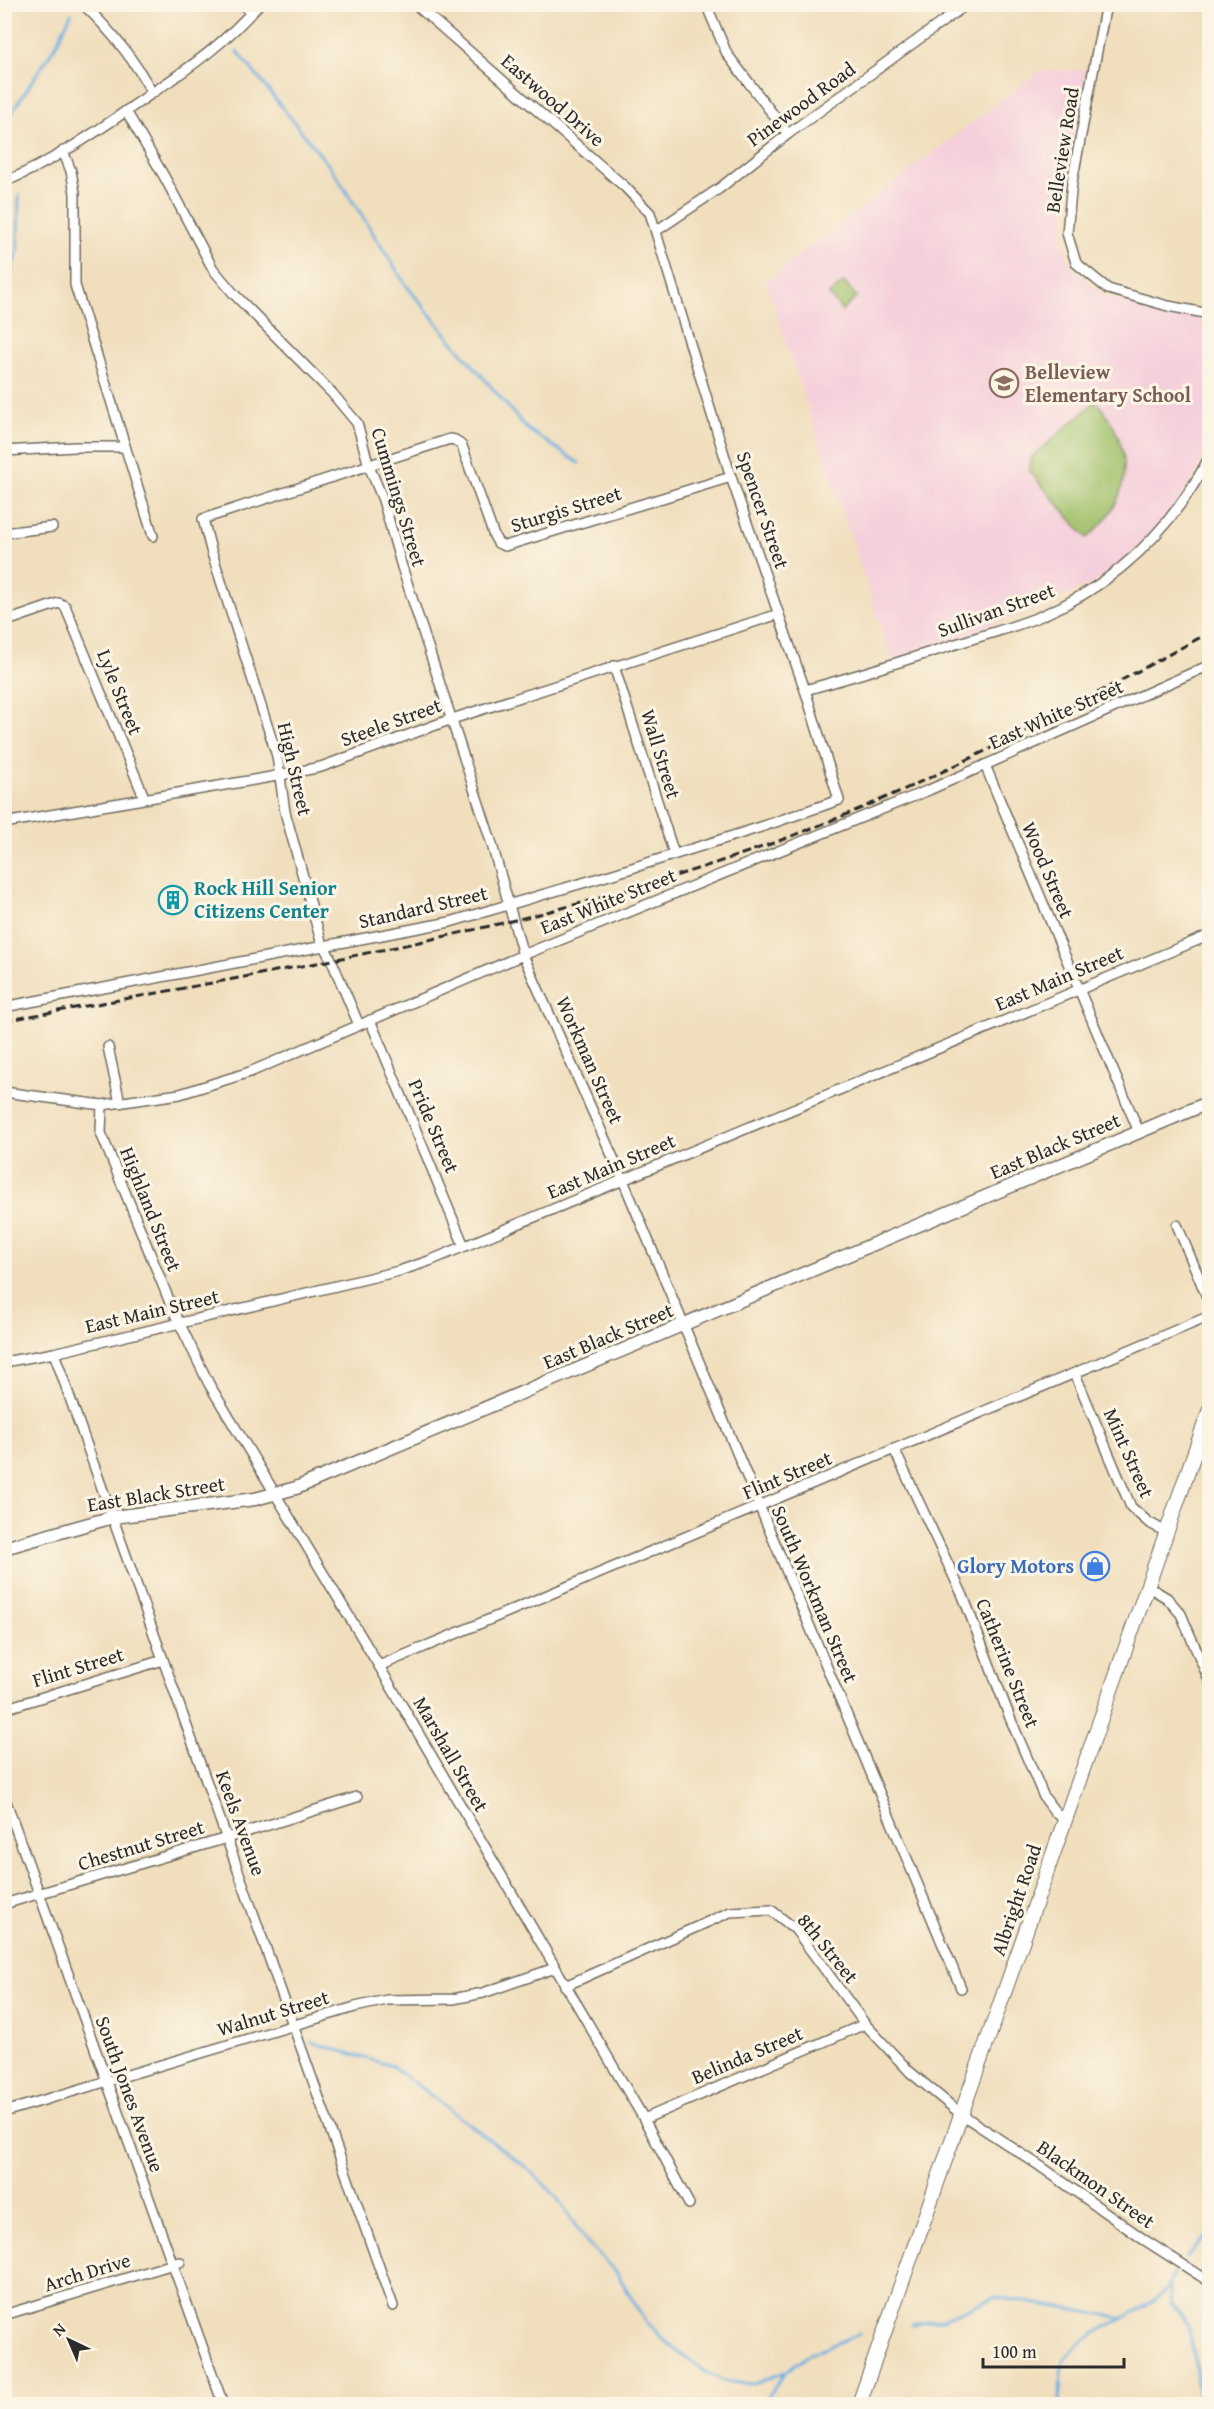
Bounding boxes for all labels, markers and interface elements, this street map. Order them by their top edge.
street label: Eastwood Drive [495,46,611,153]
street label: Pinewood Road [740,54,861,153]
street label: Belleview Road [1037,85,1086,215]
place label: Belleview Elementary School [1025,357,1191,409]
school or university icon: Belleview Elementary School [988,367,1020,399]
street label: Cummings Street [365,424,434,570]
street label: Spencer Street [730,447,797,573]
street label: Sturgis Street [507,478,625,539]
street label: Sullivan Street [933,575,1058,644]
street label: Lyle Street [90,645,151,739]
street label: East White Street [984,671,1128,756]
street label: Steele Street [336,690,445,753]
street label: Wall Street [634,706,689,802]
street label: High Street [271,719,320,818]
street label: Wood Street [1015,817,1082,923]
street label: East White Street [535,860,680,941]
place label: Rock Hill Senior Citizens Center [194,873,337,925]
street label: Standard Street [356,878,490,935]
building icon: Rock Hill Senior Citizens Center [157,884,189,916]
street label: East Main Street [990,937,1127,1018]
street label: Workman Street [549,991,632,1128]
street label: Pride Street [402,1074,467,1177]
street label: East Black Street [985,1105,1124,1186]
street label: East Main Street [542,1125,679,1206]
street label: Highland Street [113,1142,190,1275]
street label: East Main Street [82,1281,222,1340]
street label: East Black Street [538,1295,677,1376]
street label: Mint Street [1097,1403,1162,1502]
street label: Flint Street [738,1443,836,1506]
street label: East Black Street [85,1468,227,1519]
street label: South Workman Street [765,1501,866,1687]
shop icon: Glory Motors [1079,1550,1111,1582]
place label: Glory Motors [957,1551,1074,1580]
street label: Catherine Street [969,1594,1048,1732]
street label: Flint Street [29,1639,127,1694]
street label: Marshall Street [407,1691,496,1817]
street label: Keels Avenue [209,1766,274,1879]
street label: Chestnut Street [74,1812,208,1877]
street label: Albright Road [983,1840,1048,1960]
street label: 8th Street [791,1906,866,1989]
street label: Walnut Street [213,1982,332,2043]
street label: South Jones Avenue [89,2012,172,2176]
street label: Belinda Street [687,2018,807,2091]
street label: Blackmon Street [1031,2132,1161,2235]
street label: Arch Drive [40,2245,134,2298]
north arrow [39,2310,99,2370]
text: N [46,2317,71,2342]
scale bar [983,2331,1124,2369]
text: 100 m [992,2338,1037,2365]

